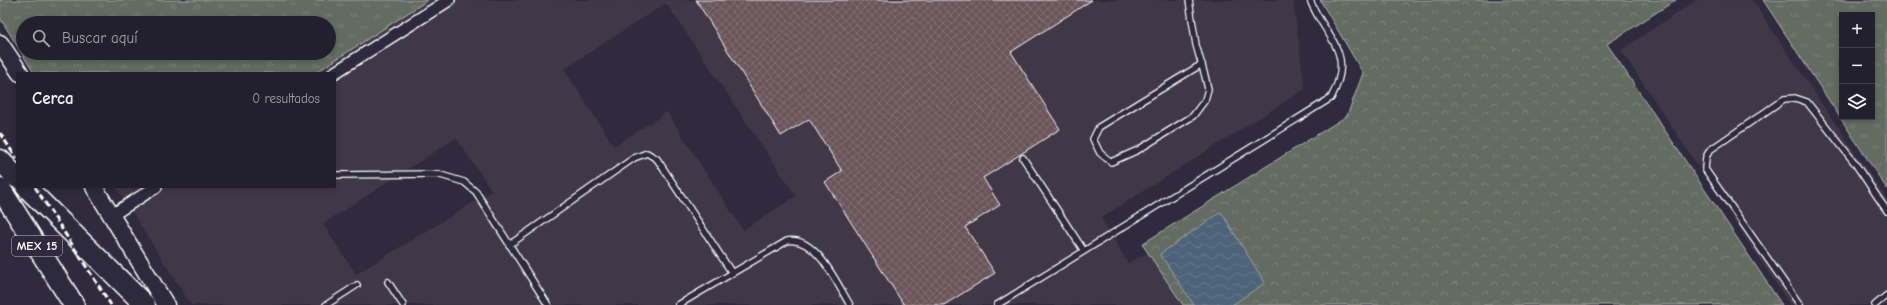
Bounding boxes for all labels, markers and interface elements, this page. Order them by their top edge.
map controls [1839,12,1875,120]
button: + [1839,12,1875,48]
search box [16,16,336,60]
icon: search [30,27,52,49]
text: Buscar aquí [62,29,138,47]
button: − [1839,48,1875,84]
button: layers [1839,84,1875,120]
text: Cerca [32,89,74,108]
text: 0 resultados [252,91,320,106]
road number: MEX 15 [12,236,62,256]

